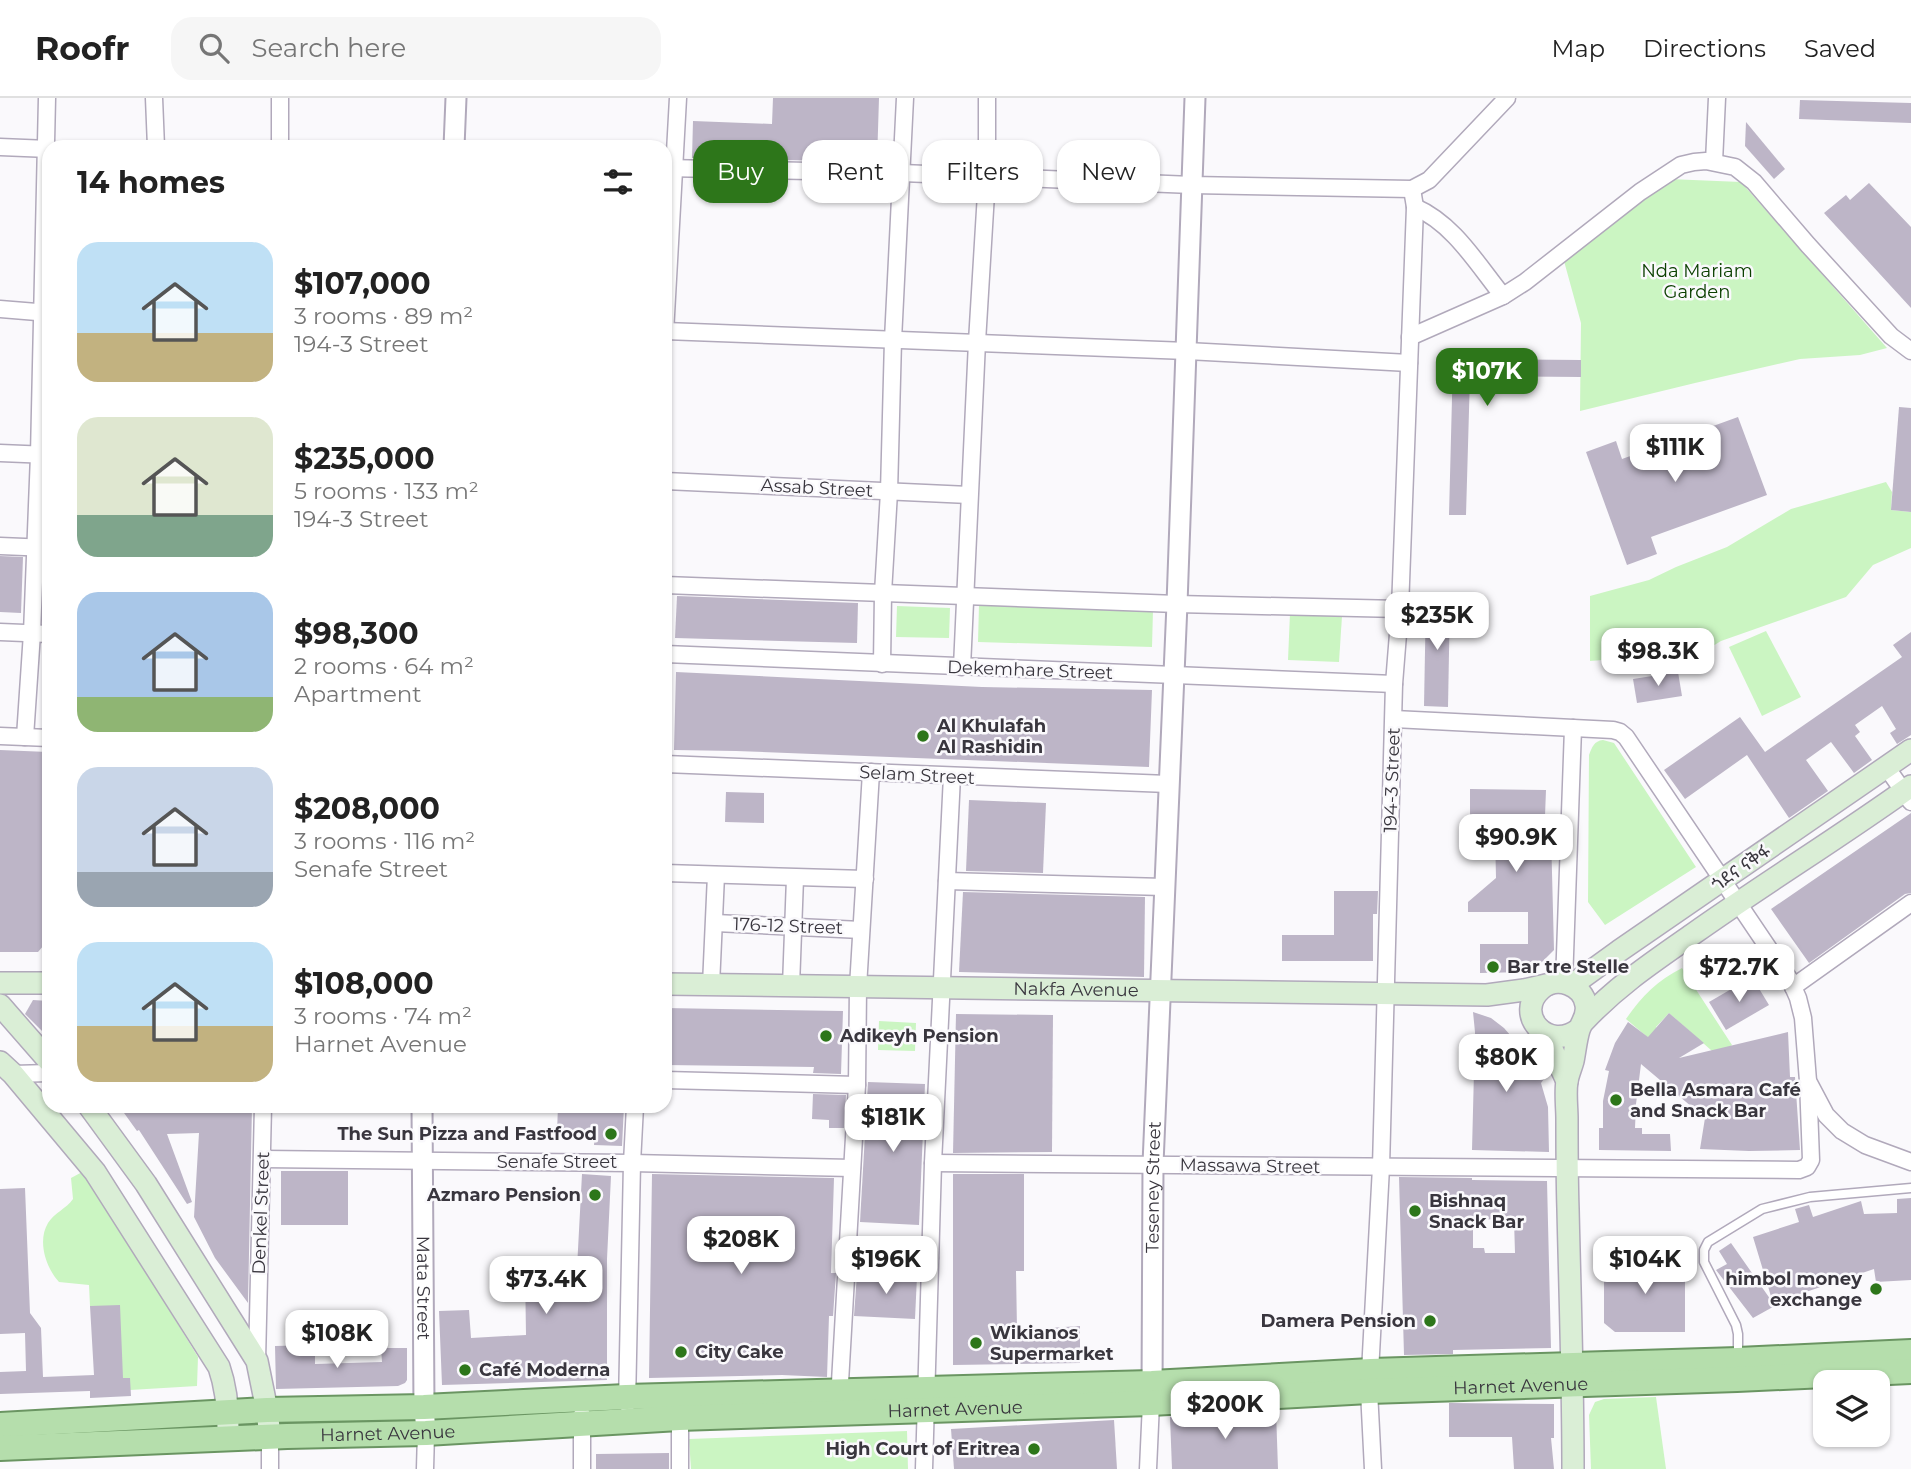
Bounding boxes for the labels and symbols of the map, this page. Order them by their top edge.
park label: Nda Mariam Garden [1641,260,1753,303]
pin: $107K [1438,348,1536,408]
pin: $111K [1626,424,1724,484]
street label: Assab Street [760,474,874,502]
pin: $235K [1388,592,1486,652]
pin: $98.3K [1601,628,1715,688]
street label: Dekemhare Street [947,656,1113,684]
place label: Al Khulafah Al Rashidin [936,715,1046,758]
street label: 194-3 Street [1379,727,1405,833]
marker: Al Khulafah Al Rashidin [915,728,931,744]
street label: Selam Street [859,761,975,789]
pin: $90.9K [1459,814,1573,874]
street label: ጎደና ናቅፋ [1707,839,1775,896]
street label: 176-12 Street [733,913,843,939]
pin: $72.7K [1682,944,1796,1004]
place label: Bar tre Stelle [1507,956,1629,978]
marker: Bar tre Stelle [1485,959,1501,975]
street label: Nakfa Avenue [1013,978,1139,1001]
place label: Adikeyh Pension [839,1025,999,1047]
marker: Adikeyh Pension [818,1028,834,1044]
pin: $80K [1465,1034,1547,1094]
place label: Bella Asmara Café and Snack Bar [1630,1079,1801,1122]
marker: Bella Asmara Café and Snack Bar [1608,1092,1624,1108]
pin: $181K [844,1094,942,1154]
street label: Teseney Street [1142,1121,1166,1253]
place label: The Sun Pizza and Fastfood [337,1123,597,1145]
marker: The Sun Pizza and Fastfood [603,1126,619,1142]
street label: Denkel Street [248,1151,274,1275]
street label: Senafe Street [497,1151,617,1173]
street label: Massawa Street [1179,1154,1321,1178]
place label: Azmaro Pension [426,1184,581,1206]
marker: Azmaro Pension [587,1187,603,1203]
place label: Bishnaq Snack Bar [1429,1190,1524,1233]
marker: Bishnaq Snack Bar [1407,1203,1423,1219]
pin: $208K [692,1216,790,1276]
street label: Mata Street [412,1236,435,1340]
pin: $196K [837,1236,935,1296]
pin: $104K [1596,1236,1694,1296]
pin: $73.4K [489,1256,603,1316]
place label: himbol money exchange [1725,1268,1862,1311]
marker: himbol money exchange [1868,1281,1884,1297]
pin: $108K [288,1310,386,1370]
place label: Damera Pension [1260,1310,1416,1332]
marker: Damera Pension [1422,1313,1438,1329]
place label: Wikianos Supermarket [990,1322,1114,1365]
marker: Wikianos Supermarket [968,1335,984,1351]
place label: City Cake [695,1341,784,1363]
marker: City Cake [673,1344,689,1360]
place label: Café Moderna [479,1359,610,1381]
marker: Café Moderna [457,1362,473,1378]
street label: Harnet Avenue [1453,1373,1589,1399]
pin: $200K [1176,1382,1274,1441]
street label: Harnet Avenue [887,1396,1023,1422]
street label: Harnet Avenue [320,1420,456,1446]
place label: High Court of Eritrea [825,1438,1020,1460]
marker: High Court of Eritrea [1026,1441,1042,1457]

